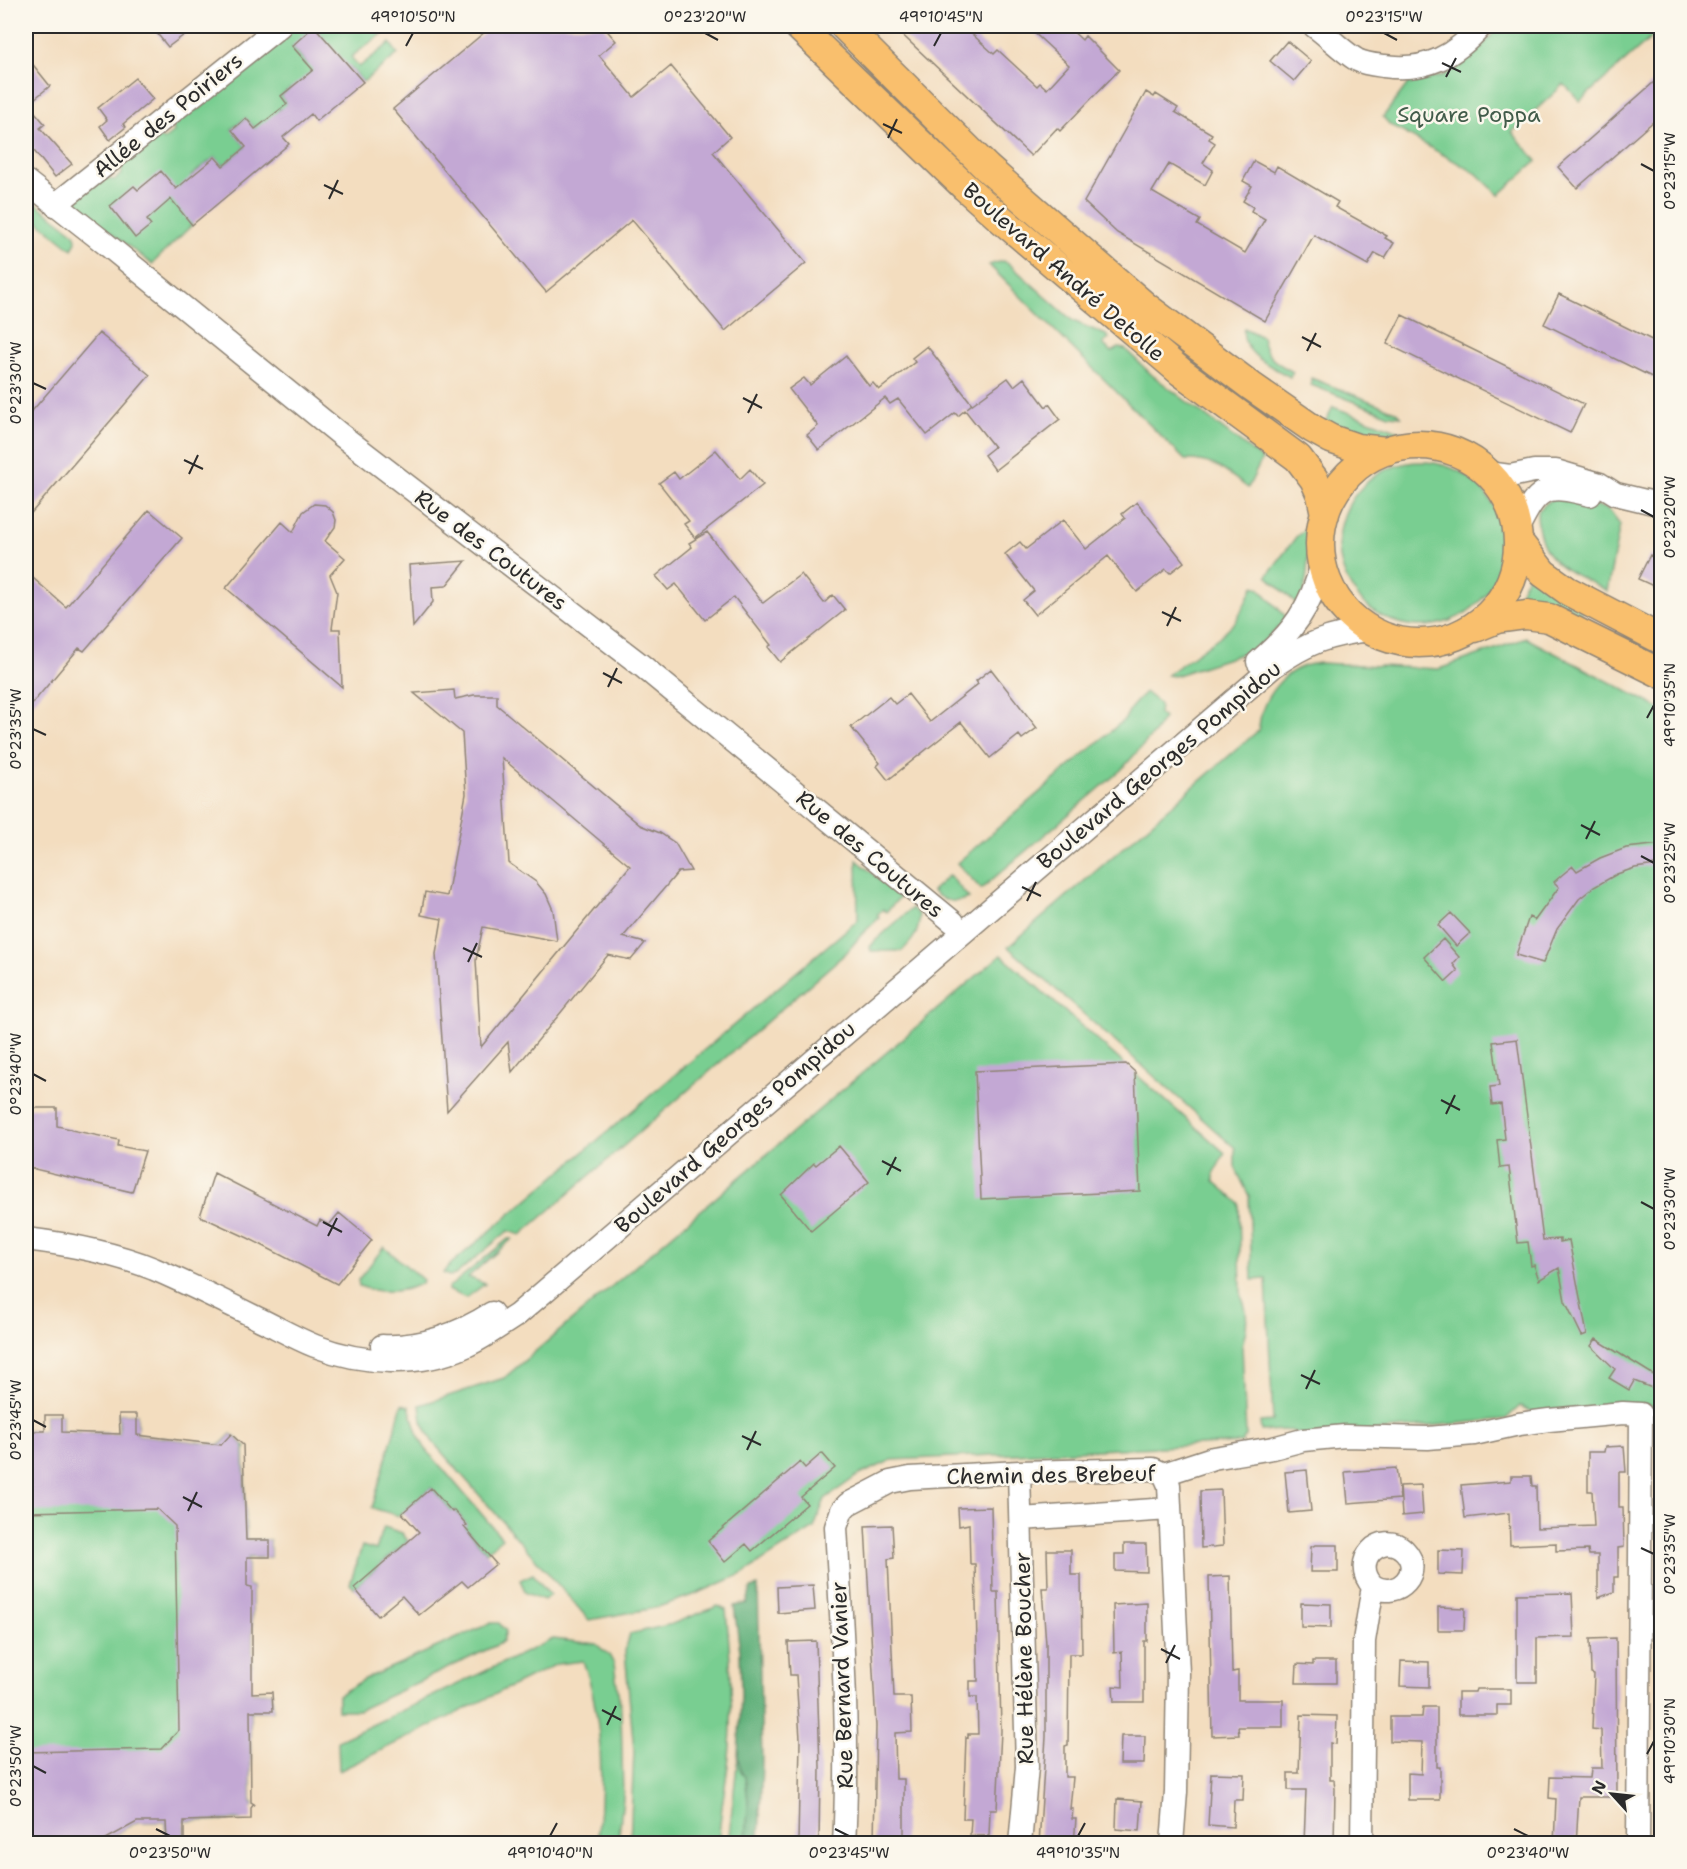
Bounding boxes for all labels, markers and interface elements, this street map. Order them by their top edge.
text: 49°10'50"N [370,7,456,27]
text: 0°23'20"W [664,7,746,27]
text: 49°10'45"N [899,7,983,27]
text: 0°23'15"W [1345,7,1423,27]
street label: Allée des Poiriers [87,46,249,184]
park label: Square Poppa [1397,100,1541,129]
text: 0°23'15"W [1660,132,1680,210]
street label: Boulevard André Detolle [957,176,1171,368]
text: 0°23'30"W [6,341,26,425]
text: 0°23'20"W [1660,476,1680,558]
street label: Rue des Coutures [409,483,573,617]
street label: Boulevard Georges Pompidou [1031,654,1287,876]
text: 49°10'35"N [1660,663,1680,747]
text: 0°23'35"W [6,688,26,770]
street label: Rue des Coutures [790,784,950,924]
text: 0°23'25"W [1660,822,1680,904]
street label: Boulevard Georges Pompidou [608,1014,862,1240]
text: 0°23'40"W [6,1032,26,1116]
text: 0°23'30"W [1660,1167,1680,1251]
text: 0°23'45"W [6,1379,26,1461]
street label: Chemin des Brebeuf [946,1459,1157,1491]
text: 0°23'35"W [1660,1513,1680,1595]
street label: Rue Hélène Boucher [1008,1551,1040,1765]
street label: Rue Bernard Vanier [824,1581,860,1789]
text: 49°10'30"N [1660,1698,1680,1784]
text: 0°23'50"W [6,1725,26,1807]
north arrow [1582,1764,1642,1824]
text: N [1587,1777,1611,1798]
text: 0°23'50"W [129,1843,211,1863]
text: 49°10'40"N [507,1843,593,1863]
text: 0°23'45"W [808,1843,890,1863]
text: 49°10'35"N [1036,1843,1120,1863]
text: 0°23'40"W [1486,1843,1570,1863]

